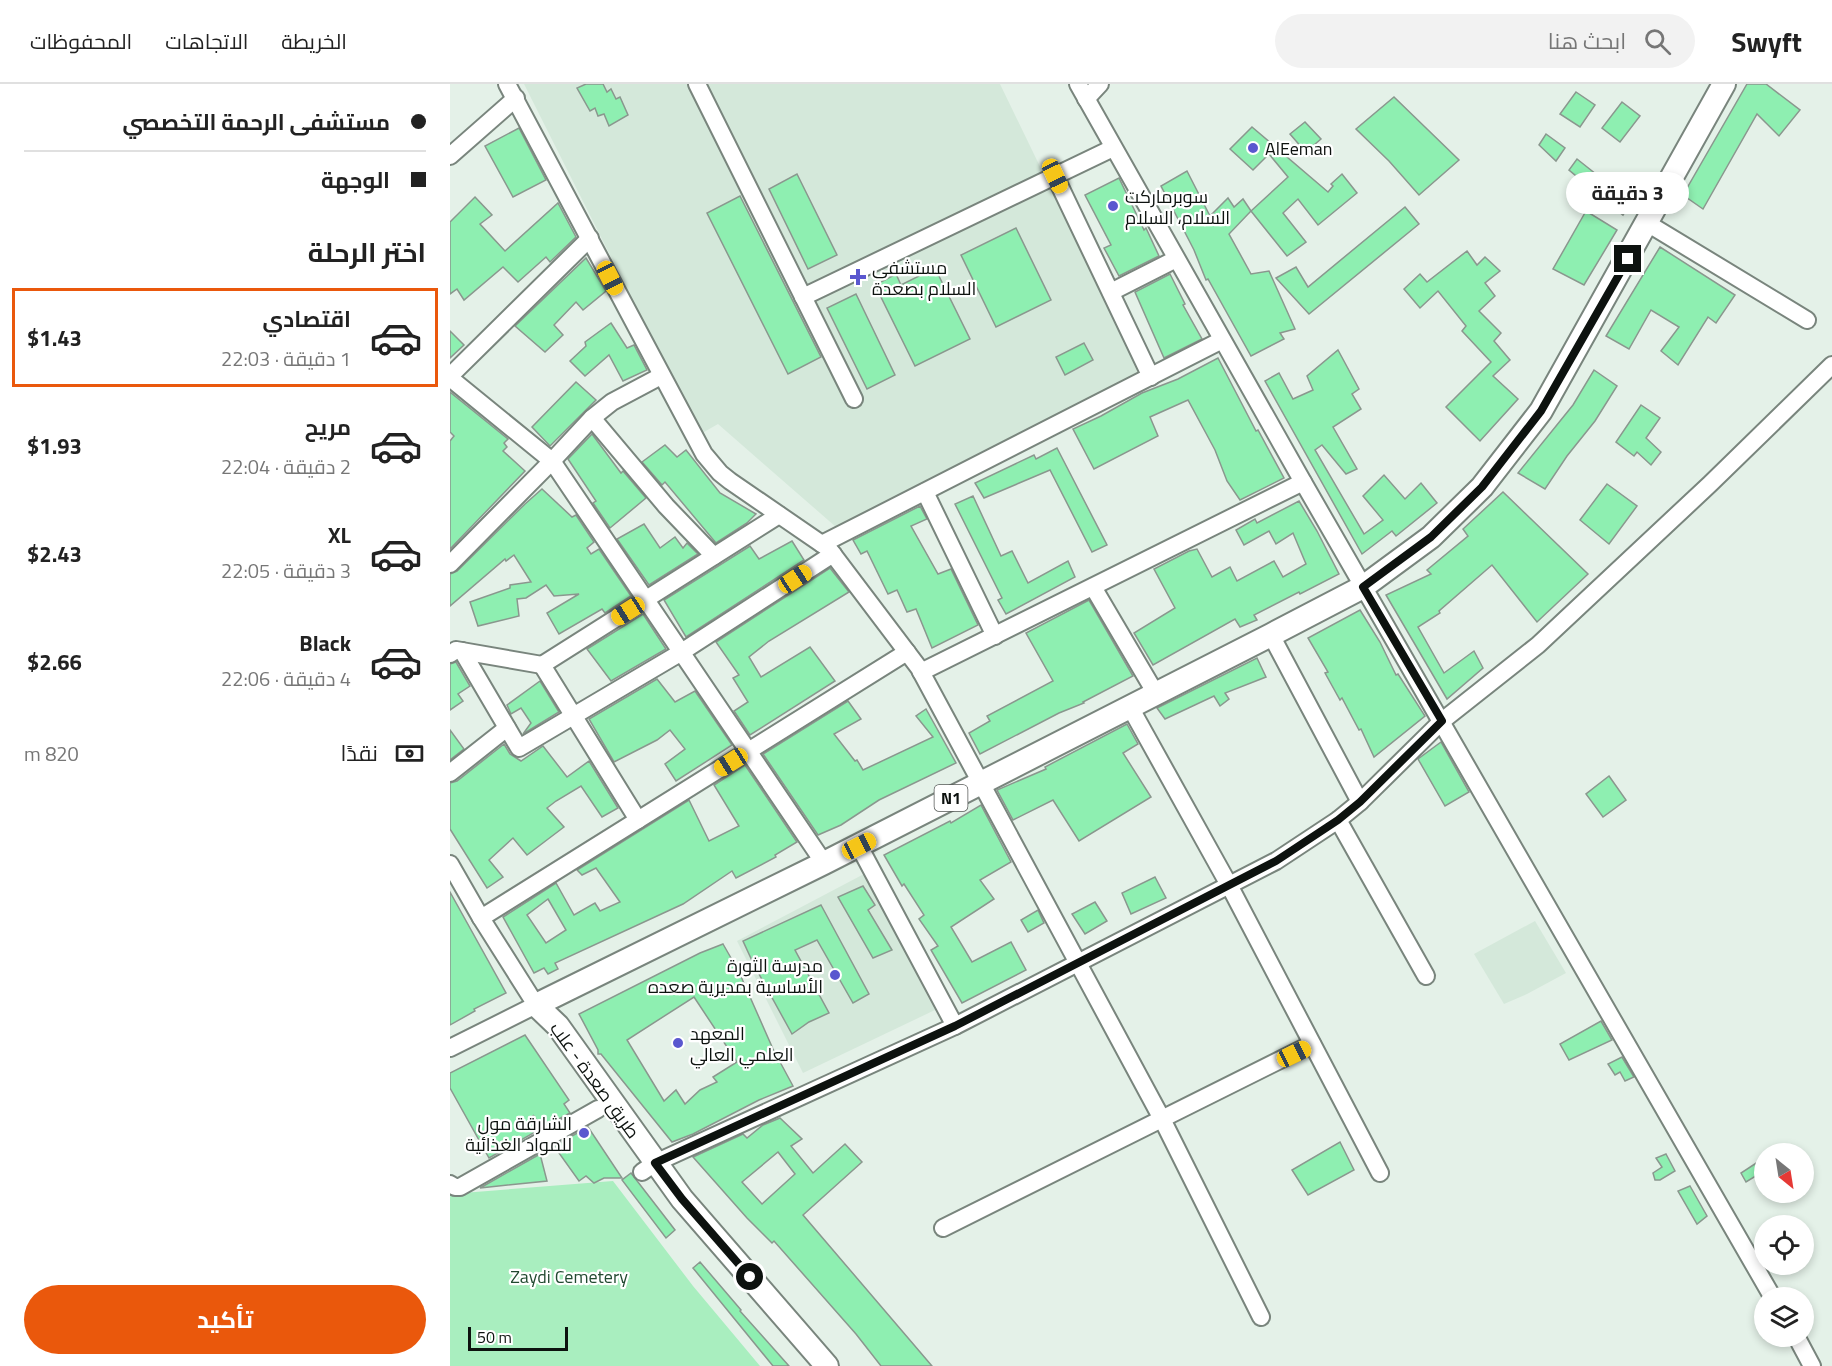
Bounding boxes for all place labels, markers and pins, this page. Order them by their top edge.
place label: AlEeman [1265,135,1333,162]
marker: AlEeman [1246,141,1260,155]
place label: سوبرماركت السلام، السلام [1125,183,1230,231]
marker: سوبرماركت السلام، السلام [1106,199,1120,213]
place label: مستشفى السلام بصعدة [872,254,976,302]
marker: مستشفى السلام بصعدة [849,268,867,286]
place label: مدرسة الثورة الأساسية بمديرية صعده [648,952,823,1000]
marker: مدرسة الثورة الأساسية بمديرية صعده [828,968,842,982]
place label: المعهد العلمي العالي [690,1020,794,1069]
marker: المعهد العلمي العالي [671,1036,685,1050]
place label: الشارقة مول للمواد الغذائية [465,1110,572,1158]
marker: الشارقة مول للمواد الغذائية [577,1126,591,1140]

